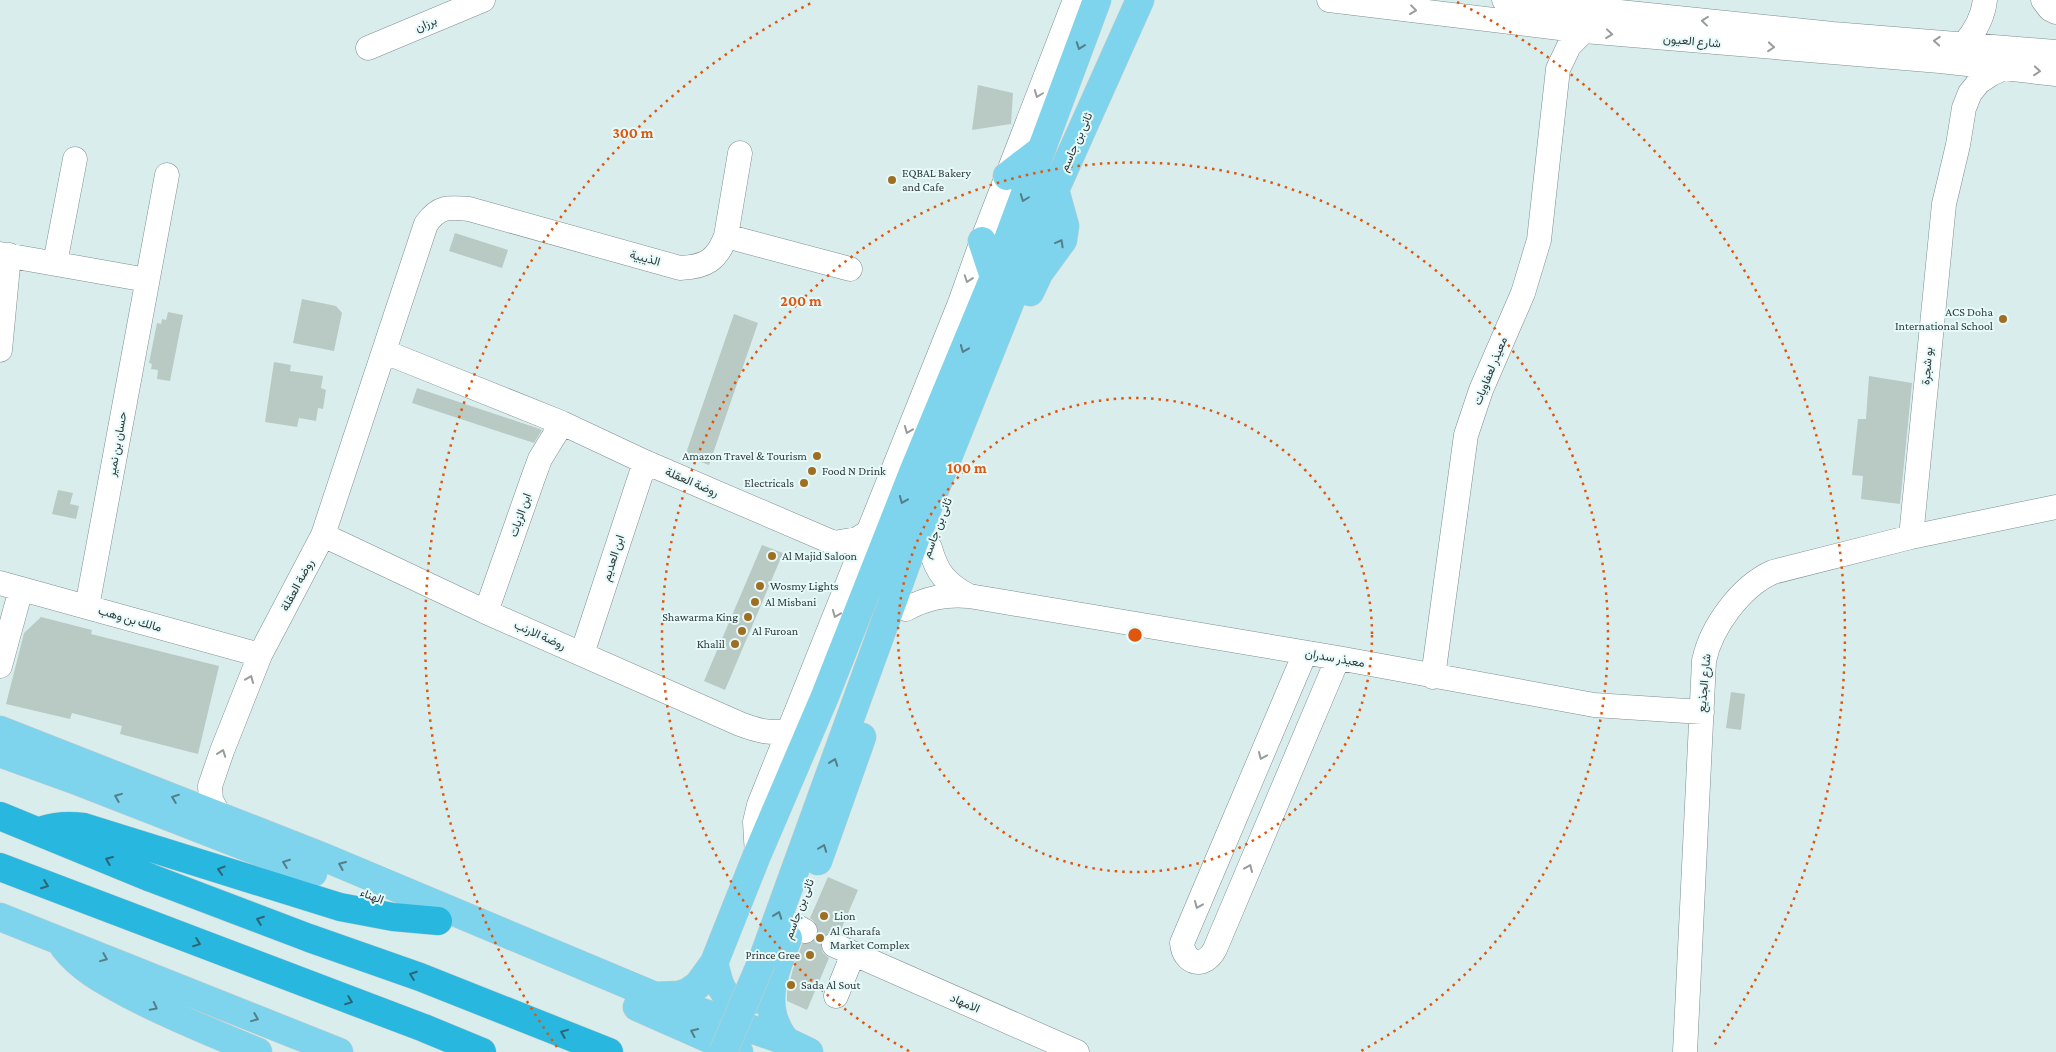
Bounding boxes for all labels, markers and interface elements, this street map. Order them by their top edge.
one-way arrow [1409,4,1417,15]
street label: برزان [413,13,439,36]
one-way arrow [1701,16,1709,27]
one-way arrow [1605,28,1613,39]
street label: شارع العيون [1662,32,1721,52]
one-way arrow [1932,35,1940,46]
one-way arrow [1076,41,1086,49]
one-way arrow [1767,42,1775,53]
one-way arrow [2033,66,2041,77]
one-way arrow [1034,89,1045,98]
street label: ثانى بن جاسم [1057,110,1096,174]
text: 300 m [612,125,654,141]
place label: EQBAL Bakery and Cafe [902,166,971,194]
marker: EQBAL Bakery and Cafe [886,174,898,186]
one-way arrow [1020,193,1030,202]
one-way arrow [1054,239,1064,248]
street label: الذيبية [628,247,662,269]
one-way arrow [964,274,974,283]
text: 200 m [780,293,822,309]
place label: ACS Doha International School [1895,305,1993,333]
marker: ACS Doha International School [1997,313,2009,325]
street label: معيذر لعفاويات [1470,335,1511,408]
one-way arrow [960,344,971,353]
street label: بو شجرة [1918,346,1937,386]
street label: حسان بن نمير [104,410,131,479]
one-way arrow [904,425,914,434]
place label: Amazon Travel & Tourism [682,449,807,463]
marker: Amazon Travel & Tourism [811,450,823,462]
text: 100 m [947,460,987,476]
street label: روضة العقلة [663,464,721,500]
place label: Food N Drink [822,464,886,478]
marker: Food N Drink [806,465,818,477]
place label: Electricals [744,476,794,490]
marker: Electricals [798,477,810,489]
street label: ابن الزيات [506,491,535,539]
one-way arrow [898,495,909,504]
street label: ثانى بن جاسم [919,496,956,560]
street label: ابن العديم [599,533,628,583]
place label: Al Majid Saloon [782,549,858,563]
marker: Al Majid Saloon [766,550,778,562]
street label: روضة العقلة [277,557,317,614]
place label: Wosmy Lights [770,579,839,593]
marker: Wosmy Lights [754,580,766,592]
place label: Al Misbani [765,595,816,609]
marker: Al Misbani [749,596,761,608]
street label: مالك بن وهب [96,603,163,636]
one-way arrow [832,609,842,618]
place label: Shawarma King [662,610,738,624]
marker: Shawarma King [742,611,754,623]
street label: روضة الارنب [512,617,568,654]
place label: Al Furoan [752,624,799,638]
marker: Al Furoan [736,625,748,637]
centre of rings [1126,626,1144,644]
place label: Khalil [697,637,725,651]
marker: Khalil [729,638,741,650]
street label: معيذر سدران [1304,646,1366,671]
street label: شارع الجذيع [1694,653,1716,713]
one-way arrow [245,675,255,683]
one-way arrow [216,749,226,758]
one-way arrow [1257,751,1268,760]
one-way arrow [828,758,838,767]
one-way arrow [114,793,123,804]
one-way arrow [171,794,179,804]
one-way arrow [817,844,827,853]
one-way arrow [105,856,114,867]
one-way arrow [282,858,290,868]
one-way arrow [338,861,347,871]
one-way arrow [1242,864,1253,873]
one-way arrow [217,865,225,875]
street label: ثانى بن جاسم [781,877,818,941]
one-way arrow [41,879,49,889]
street label: الهناء [358,885,386,908]
one-way arrow [1193,900,1204,909]
place label: Lion [834,909,856,923]
marker: Lion [818,910,830,922]
one-way arrow [772,911,782,920]
one-way arrow [256,915,265,926]
place label: Al Gharafa Market Complex [830,924,910,952]
marker: Al Gharafa Market Complex [814,932,826,944]
one-way arrow [192,937,201,947]
place label: Prince Gree [746,948,800,962]
marker: Prince Gree [804,949,816,961]
one-way arrow [99,951,108,962]
one-way arrow [409,971,417,981]
place label: Sada Al Sout [801,978,861,992]
marker: Sada Al Sout [785,979,797,991]
street label: الامهاد [948,990,982,1017]
one-way arrow [344,995,353,1005]
one-way arrow [149,1001,158,1011]
one-way arrow [250,1011,259,1022]
one-way arrow [690,1028,699,1039]
one-way arrow [560,1029,569,1040]

